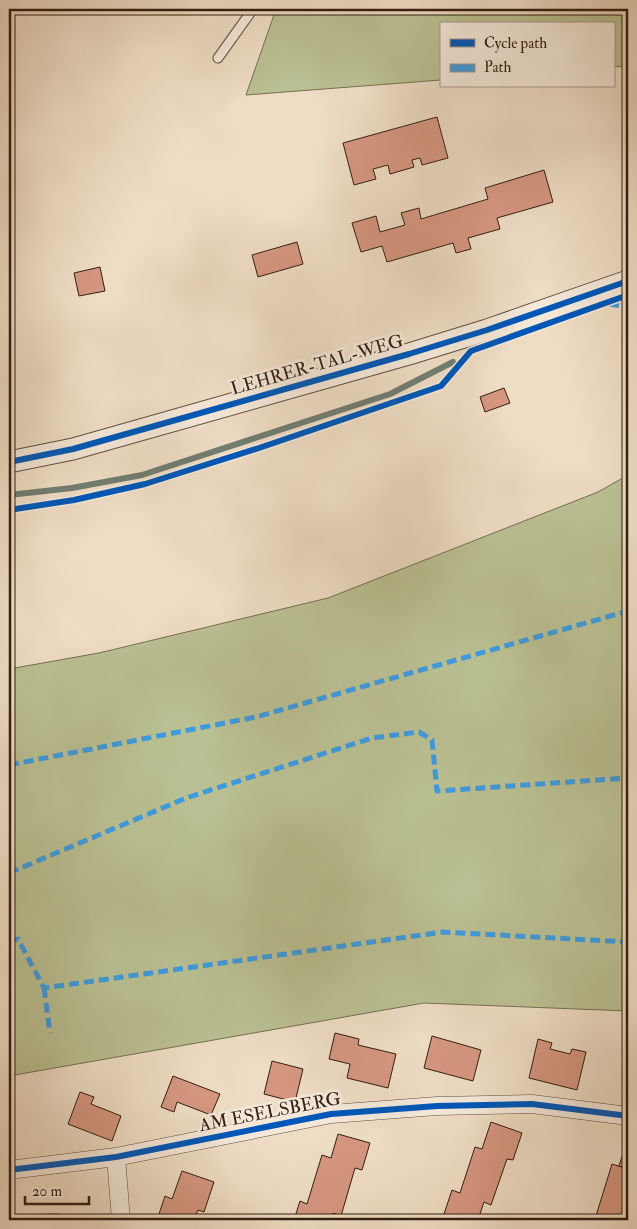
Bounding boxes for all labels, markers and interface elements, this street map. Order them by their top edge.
legend [440,22,614,88]
text: Cycle path [484,34,547,54]
text: Path [484,58,511,77]
street label: LEHRER-TAL-WEG [228,329,406,401]
street label: AM ESELSBERG [196,1087,343,1137]
scale bar [25,1174,89,1206]
text: 20 m [32,1182,62,1201]

